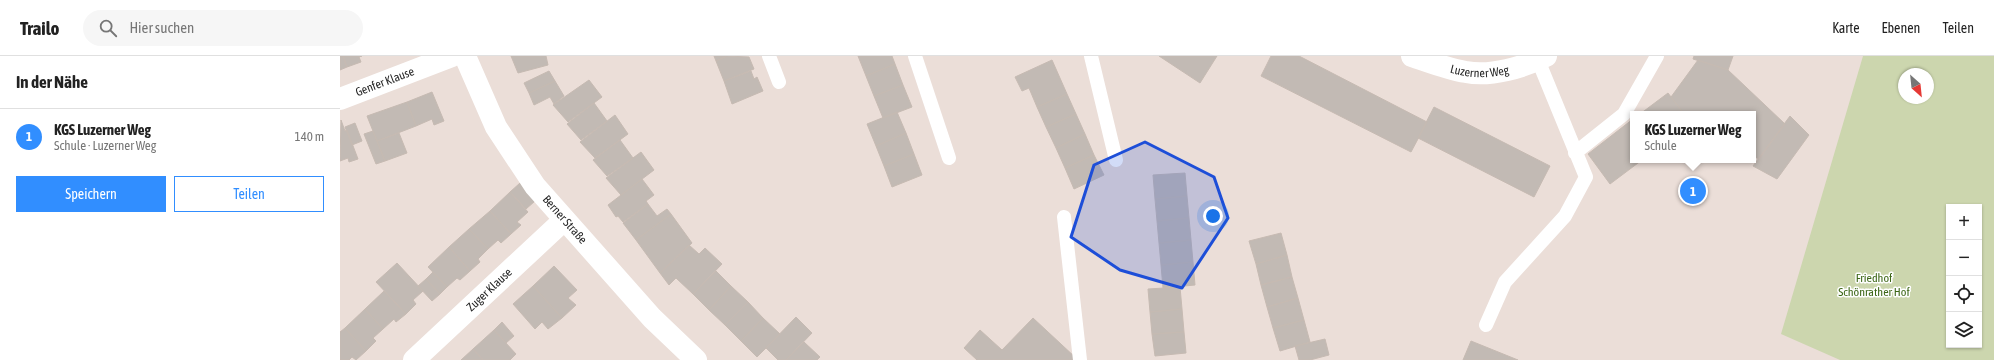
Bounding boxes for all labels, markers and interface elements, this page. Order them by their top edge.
search box [83,10,363,46]
text: Trailo [20,17,59,39]
icon: search [97,17,119,39]
text: Hier suchen [129,19,194,36]
text: Karte [1832,20,1859,36]
text: Ebenen [1881,20,1920,36]
text: Teilen [1942,20,1974,36]
street label: Luzerner Weg [1449,62,1511,80]
street label: Genfer Klause [353,64,416,99]
north arrow [1898,68,1934,104]
text: In der Nähe [16,72,88,92]
popup [1630,111,1756,163]
text: KGS Luzerner Weg [54,121,151,138]
text: KGS Luzerner Weg [1645,121,1742,138]
text: 1 [26,129,32,144]
text: 140 m [295,129,324,144]
text: Schule · Luzerner Weg [54,138,156,153]
text: Schule [1645,138,1677,153]
button: Speichern [16,176,166,212]
button: Teilen [174,176,324,212]
pin: 1 [1680,176,1706,206]
street label: Berner Straße [540,193,590,247]
map controls [1946,204,1982,348]
button: + [1946,204,1982,240]
your location [1203,206,1223,226]
button: − [1946,240,1982,276]
street label: Zuger Klause [464,265,515,314]
park label: Friedhof Schönrather Hof [1838,271,1910,299]
button: locate [1946,276,1982,312]
button: layers [1946,312,1982,348]

